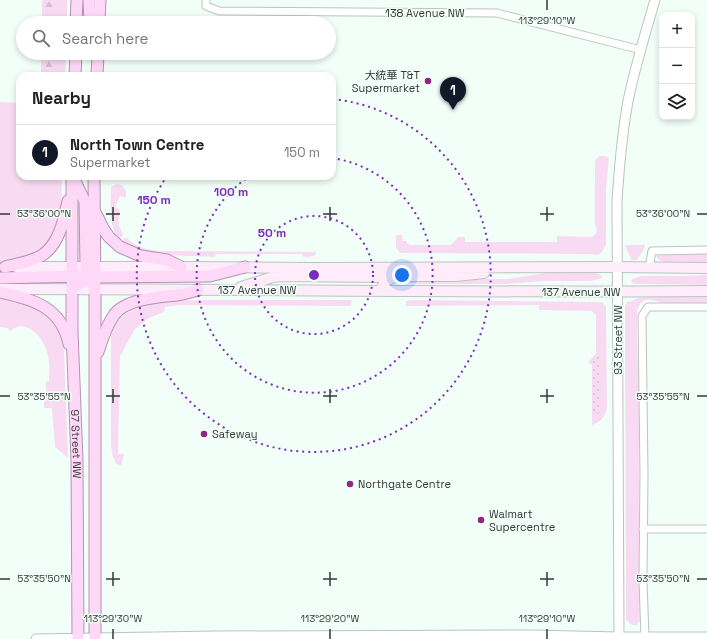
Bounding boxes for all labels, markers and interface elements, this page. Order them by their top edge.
street label: 138 Avenue NW [385,6,465,20]
map controls [659,12,695,120]
button: + [659,12,695,48]
text: 113°29'10"W [519,14,575,27]
search box [16,16,336,60]
icon: search [30,27,52,49]
text: Search here [62,29,148,48]
button: − [659,48,695,84]
place label: 大統華 T&T Supermarket [352,68,421,95]
marker: 大統華 T&T Supermarket [423,76,433,86]
pin: 1 [440,77,466,110]
button: layers [659,84,695,120]
text: Nearby [32,87,91,109]
text: North Town Centre [70,135,205,154]
text: 1 [42,144,48,161]
text: 150 m [284,144,320,161]
text: Supermarket [70,154,151,171]
text: 100 m [214,184,248,200]
text: 150 m [137,192,171,208]
text: 53°36'00"N [17,207,71,220]
text: 53°36'00"N [636,207,690,220]
text: 50 m [258,225,286,241]
your location [392,265,412,285]
centre of rings [307,268,321,282]
street label: 137 Avenue NW [218,283,297,297]
street label: 137 Avenue NW [542,285,621,299]
street label: 93 Street NW [611,305,625,375]
text: 53°35'55"N [17,390,71,403]
text: 53°35'55"N [636,390,690,403]
street label: 97 Street NW [68,409,84,479]
place label: Safeway [212,427,257,441]
marker: Safeway [199,429,209,439]
place label: Northgate Centre [358,477,451,491]
marker: Northgate Centre [345,479,355,489]
place label: Walmart Supercentre [489,507,555,534]
marker: Walmart Supercentre [476,515,486,525]
text: 53°35'50"N [17,572,71,585]
text: 53°35'50"N [636,572,690,585]
text: 113°29'30"W [84,612,142,625]
text: 113°29'20"W [301,612,359,625]
text: 113°29'10"W [519,612,575,625]

